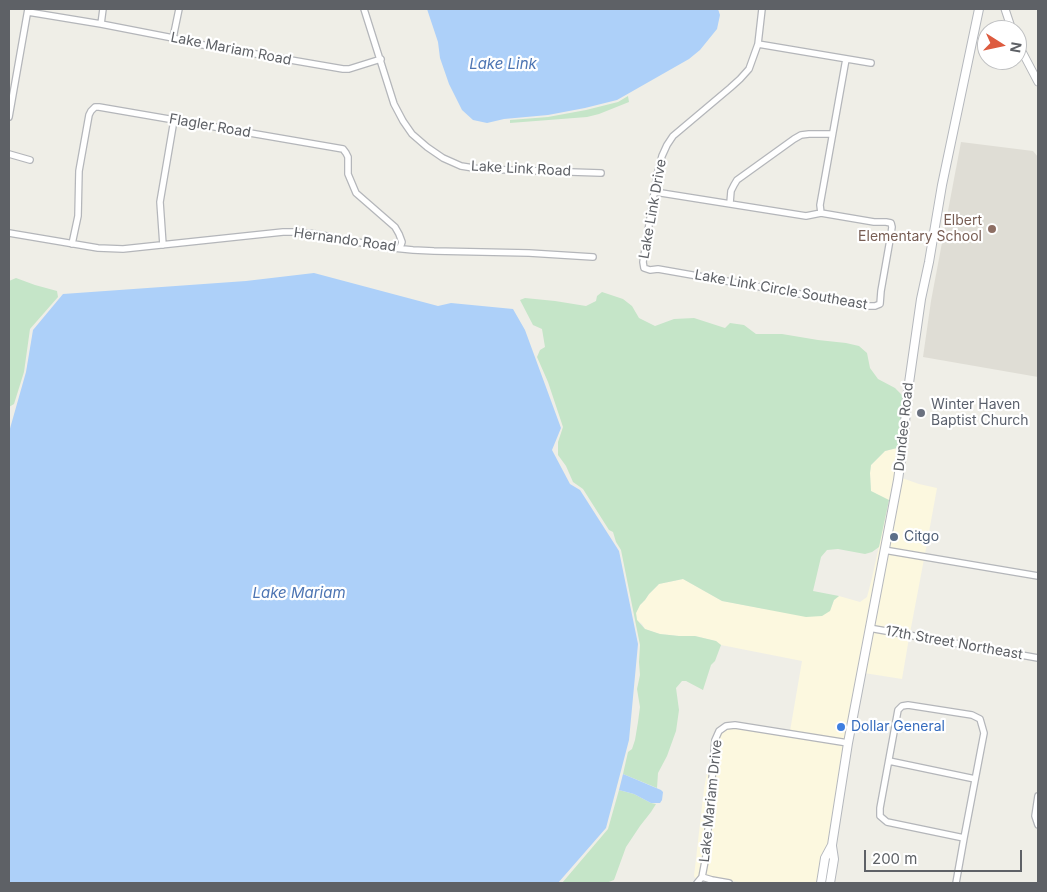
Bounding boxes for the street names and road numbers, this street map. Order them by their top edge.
street label: Lake Mariam Road [169,29,293,69]
street label: Flagler Road [168,111,252,141]
street label: Lake Link Road [471,158,571,180]
street label: Lake Link Drive [636,158,670,260]
street label: Hernando Road [293,225,397,255]
street label: Lake Link Circle Southeast [693,267,869,313]
street label: Dundee Road [891,382,917,472]
street label: 17th Street Northeast [884,623,1024,663]
street label: Lake Mariam Drive [696,739,726,863]

